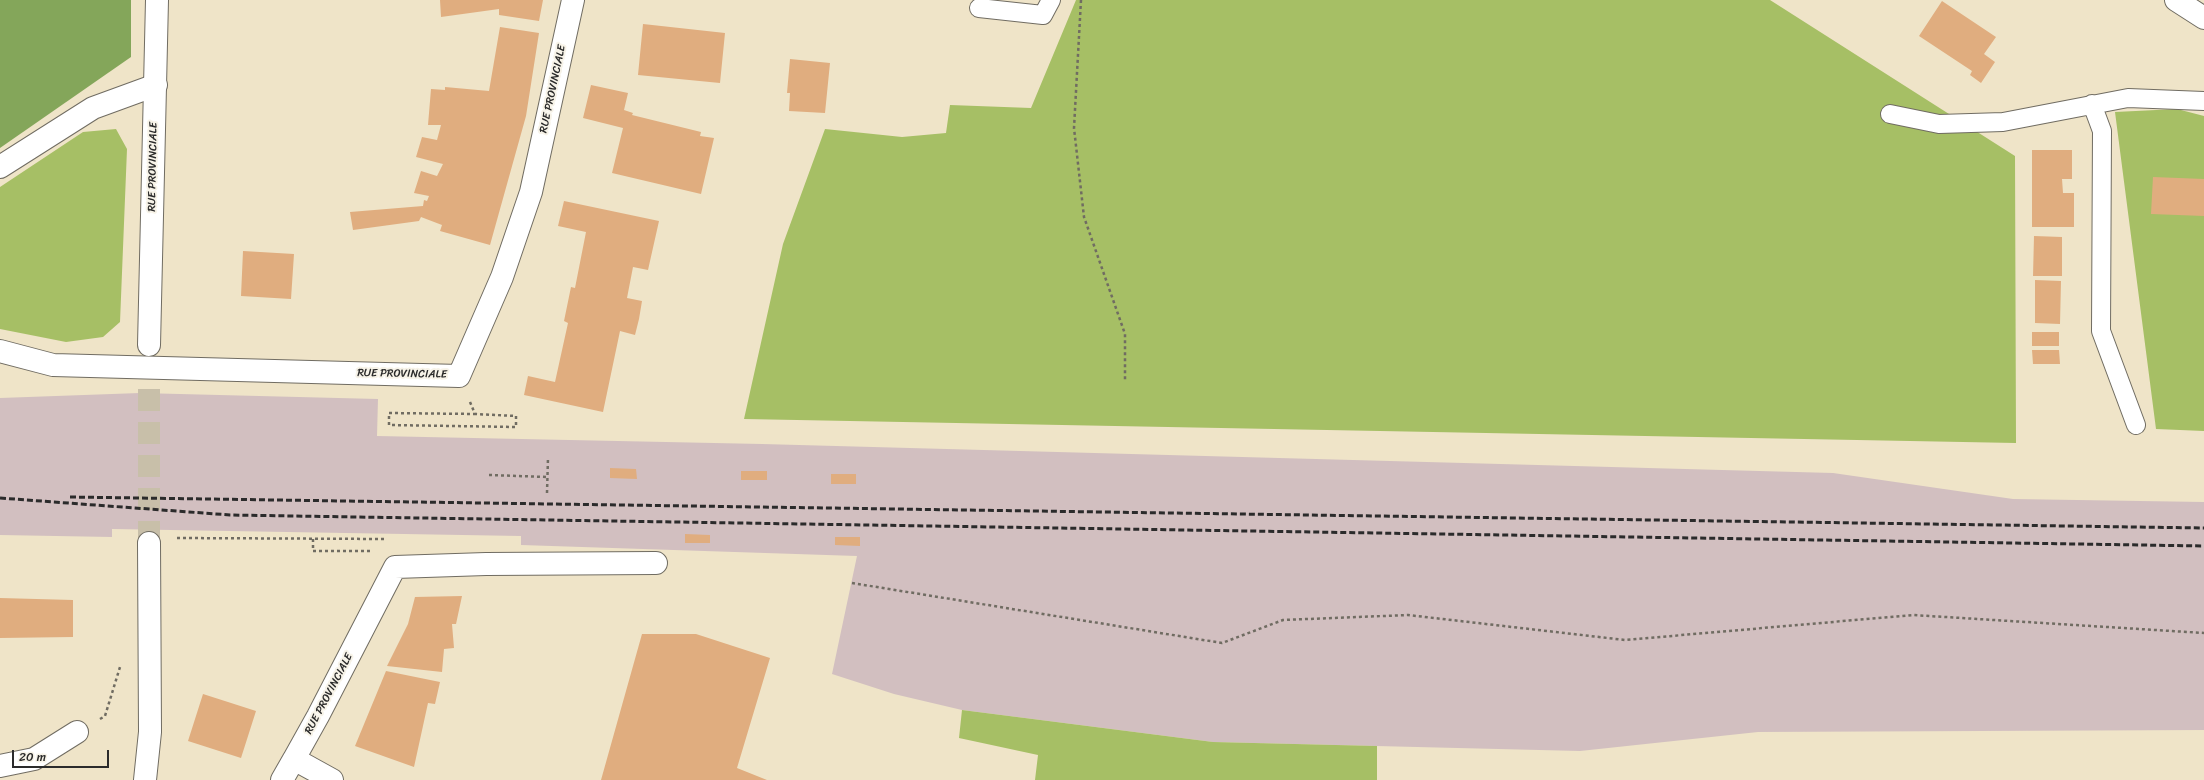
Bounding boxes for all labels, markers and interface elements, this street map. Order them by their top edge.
street label: RUE PROVINCIALE [537,44,569,134]
street label: RUE PROVINCIALE [146,122,160,212]
street label: RUE PROVINCIALE [357,367,447,381]
street label: RUE PROVINCIALE [302,651,356,737]
scale bar [14,742,111,768]
text: 20 m [19,746,46,768]

